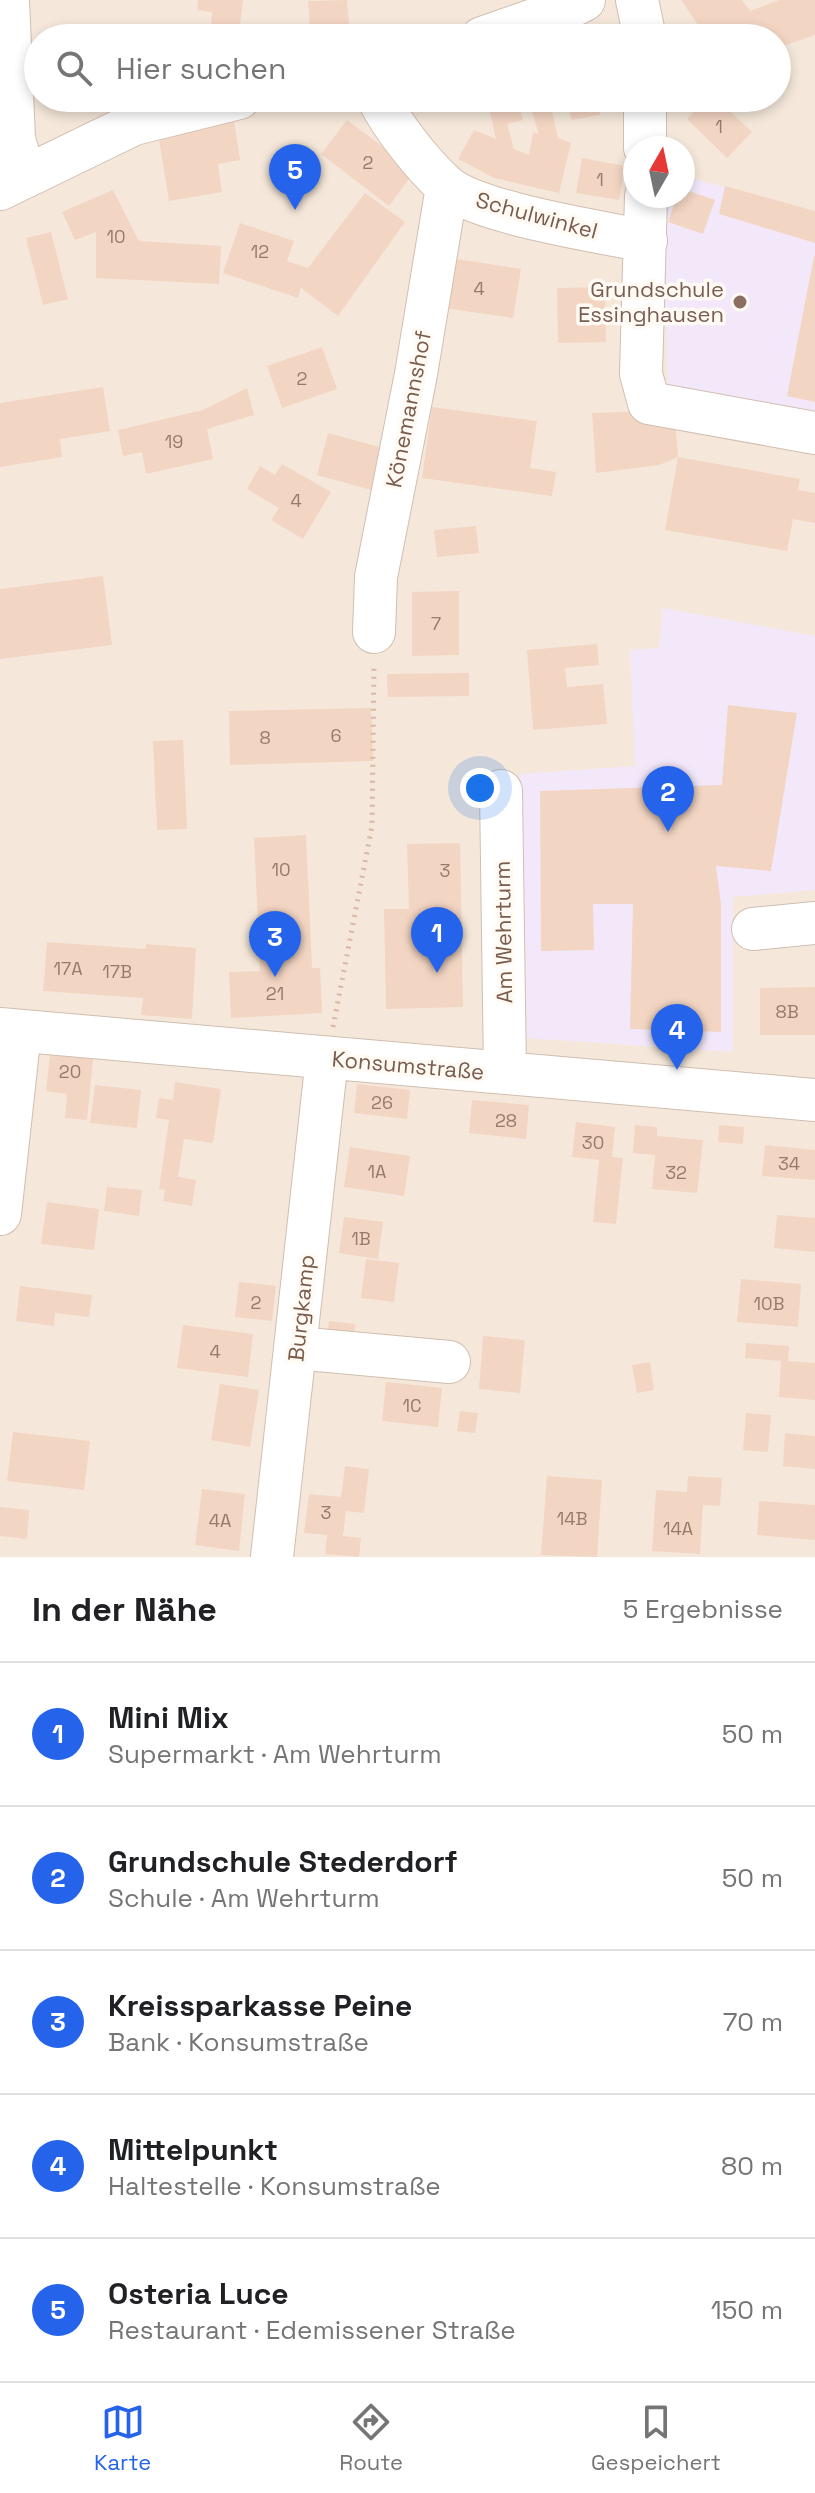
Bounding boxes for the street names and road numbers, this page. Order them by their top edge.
street label: Schulwinkel [473,185,601,245]
street label: Könemannshof [379,328,437,490]
street label: Am Wehrturm [488,860,518,1004]
street label: Konsumstraße [331,1044,485,1086]
street label: Burgkamp [281,1253,321,1363]

